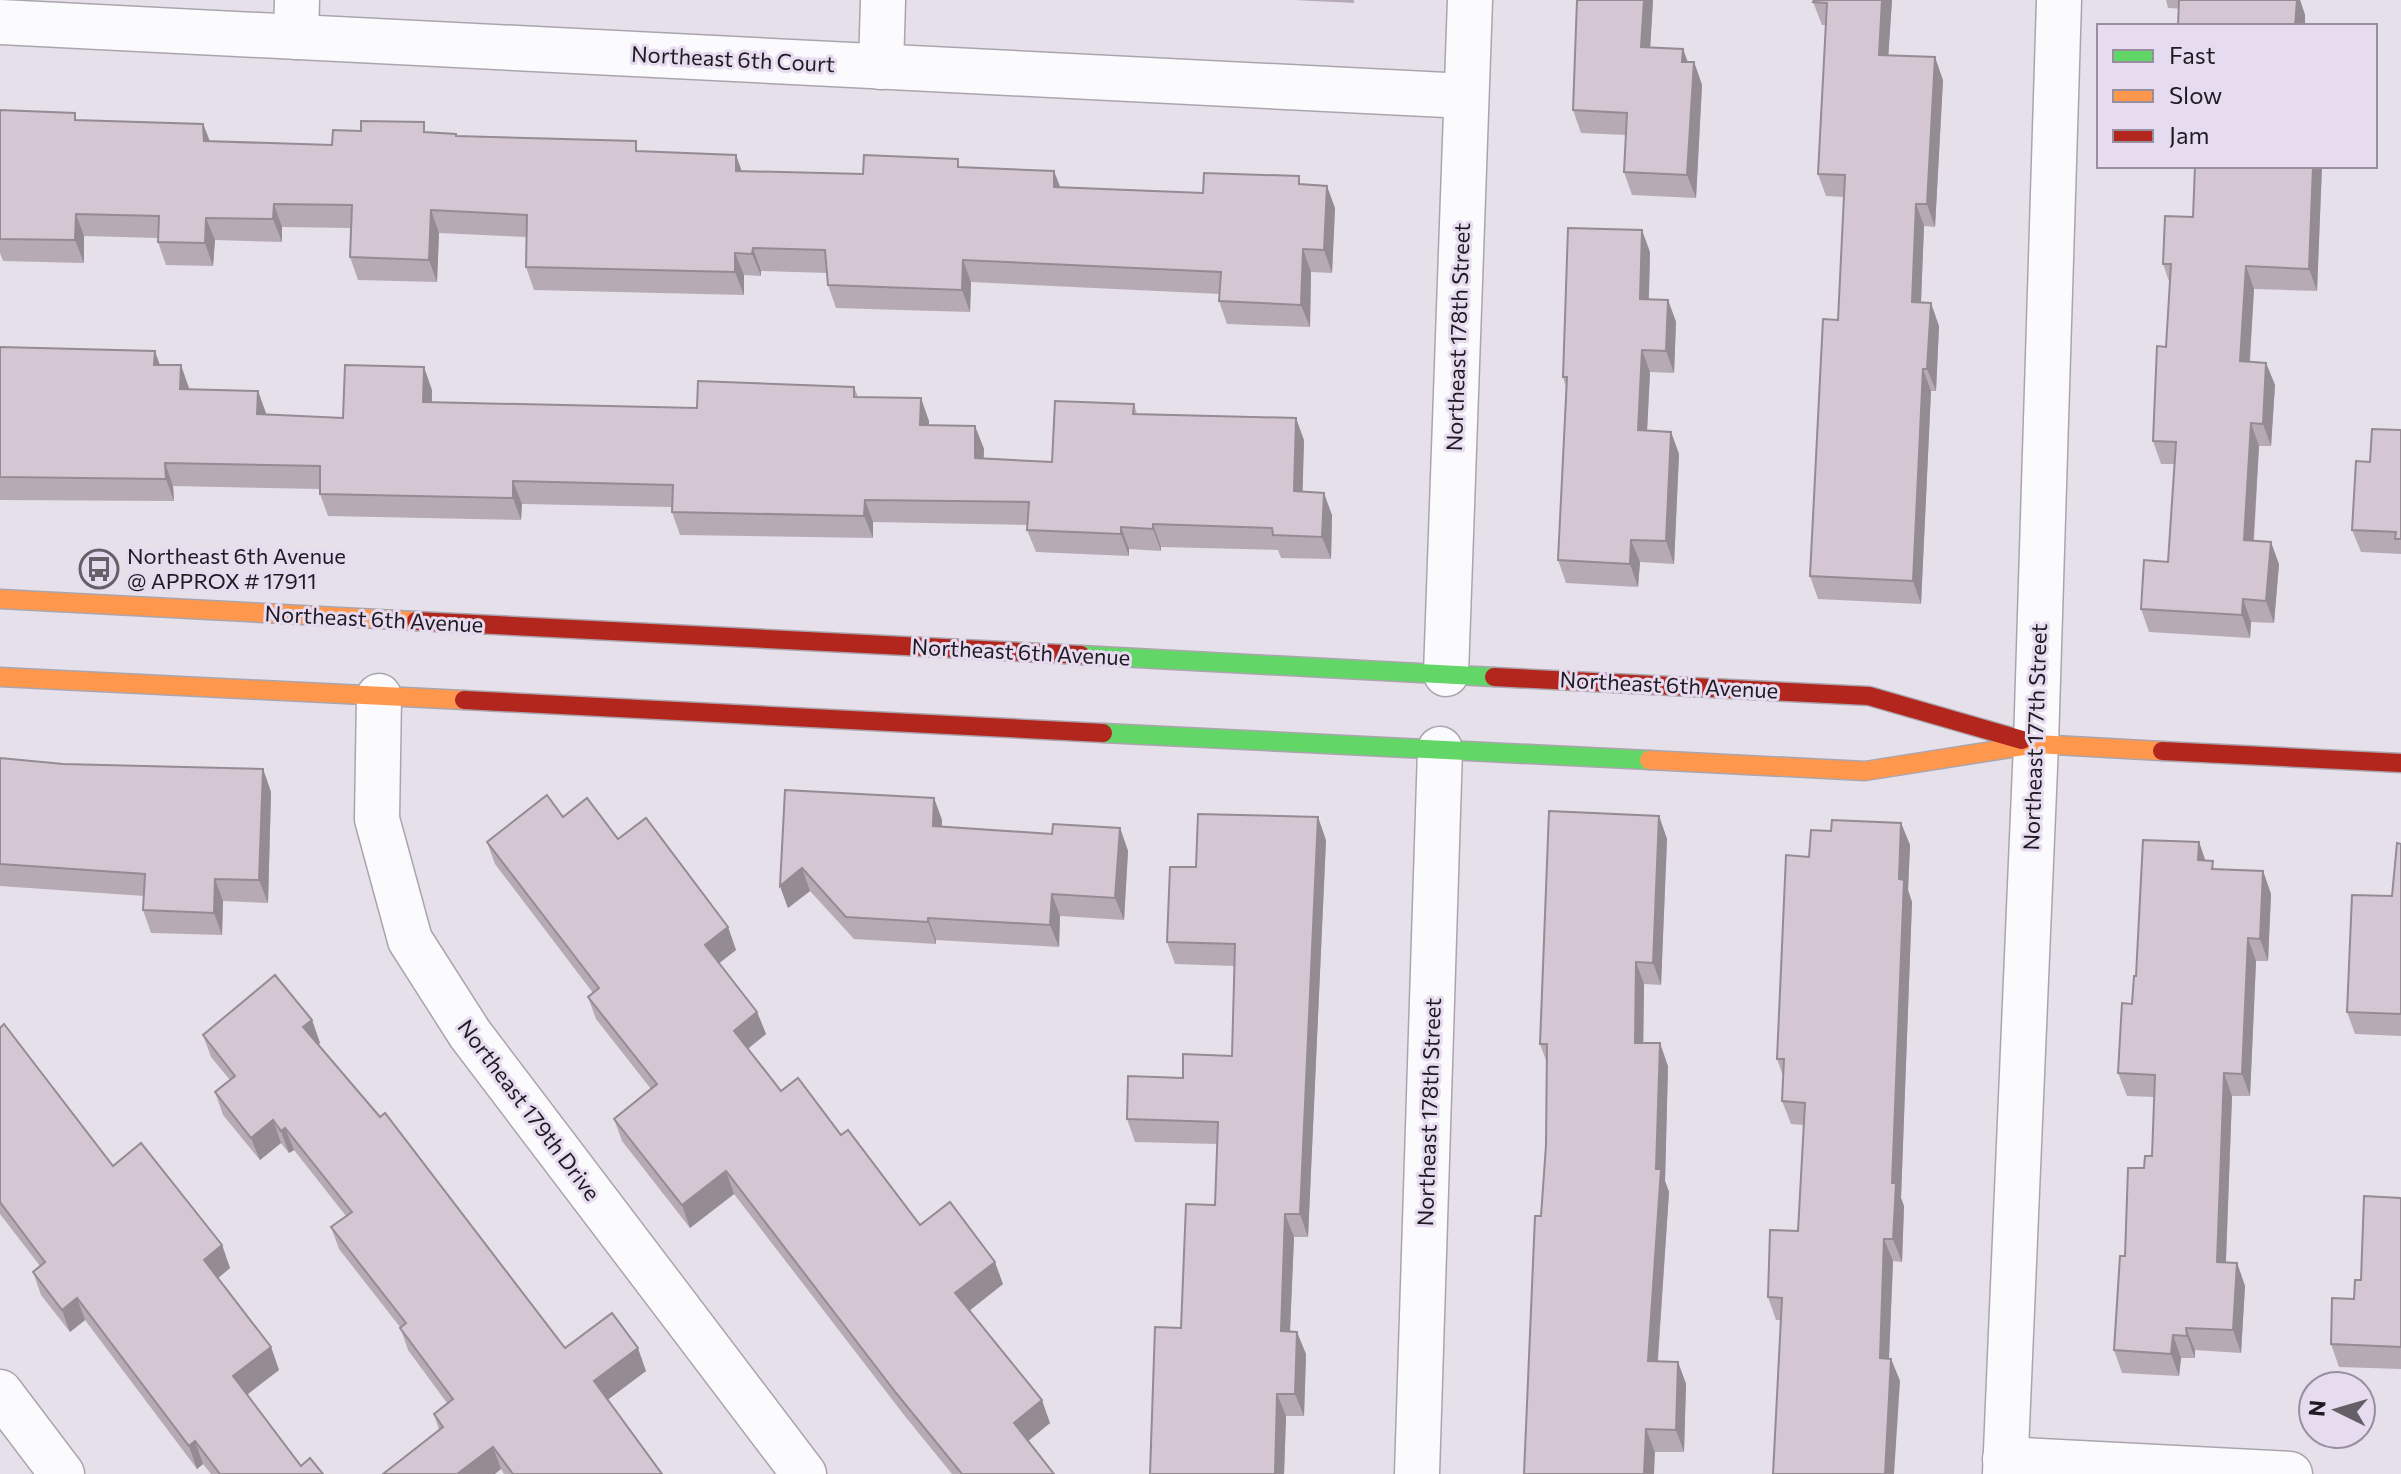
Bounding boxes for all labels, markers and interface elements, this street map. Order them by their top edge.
legend [2097,24,2377,168]
street label: Northeast 6th Court [630,40,836,77]
text: Fast [2169,40,2216,69]
text: Slow [2169,80,2222,109]
text: Jam [2169,120,2209,149]
street label: Northeast 178th Street [1440,222,1475,452]
place label: Northeast 6th Avenue @ APPROX # 17911 [127,542,346,594]
bus stop icon: Northeast 6th Avenue @ APPROX # 17911 [78,548,120,590]
street label: Northeast 6th Avenue [264,599,484,638]
street label: Northeast 177th Street [2017,623,2052,851]
street label: Northeast 6th Avenue [911,632,1131,671]
street label: Northeast 6th Avenue [1559,665,1779,704]
street label: Northeast 178th Street [1411,997,1446,1227]
street label: Northeast 179th Drive [452,1014,606,1206]
north arrow [2297,1370,2377,1450]
text: N [2302,1399,2331,1418]

